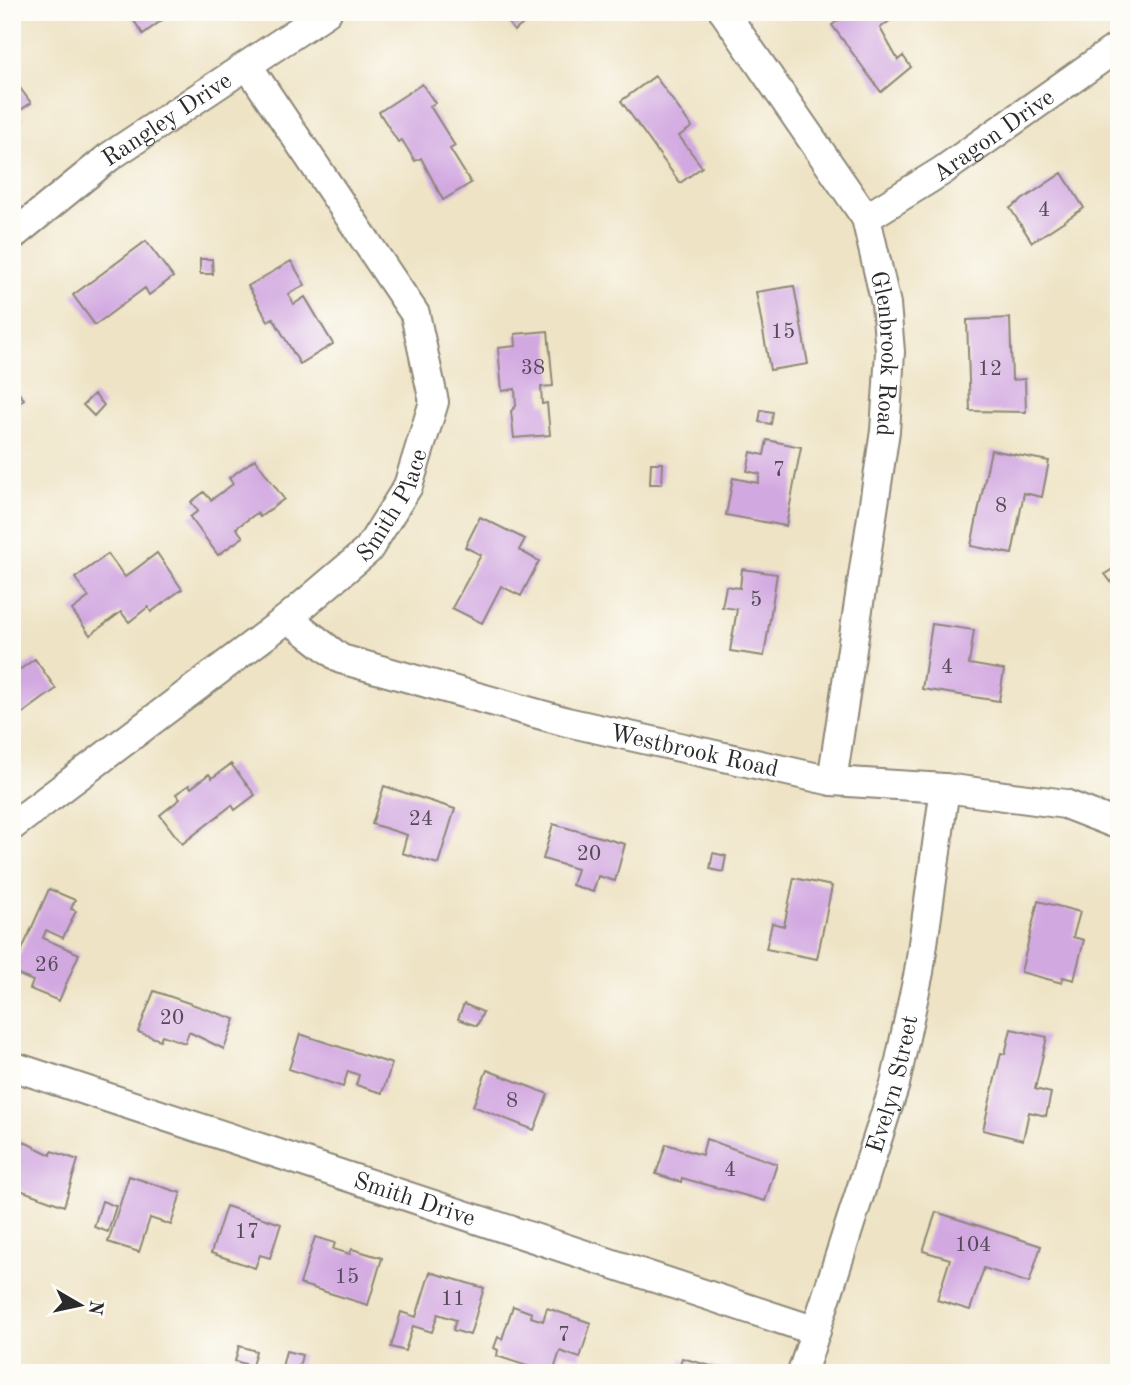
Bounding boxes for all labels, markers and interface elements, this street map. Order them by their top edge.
street label: Rangley Drive [99,69,236,172]
street label: Aragon Drive [929,86,1059,187]
house number: 4 [1038,200,1050,221]
street label: Glenbrook Road [865,269,900,437]
house number: 15 [771,322,795,343]
house number: 38 [521,358,545,379]
house number: 12 [978,359,1002,380]
street label: Smith Place [353,446,433,568]
house number: 7 [773,460,785,481]
house number: 8 [995,496,1007,517]
house number: 5 [750,590,762,611]
house number: 4 [941,657,953,678]
street label: Westbrook Road [607,722,780,783]
house number: 24 [409,809,433,830]
house number: 20 [577,844,601,865]
house number: 26 [35,955,59,976]
house number: 20 [160,1008,184,1029]
street label: Evelyn Street [864,1013,923,1156]
house number: 8 [506,1091,518,1112]
house number: 4 [724,1160,736,1181]
street label: Smith Drive [350,1169,478,1232]
house number: 17 [235,1222,259,1243]
house number: 104 [955,1235,991,1256]
house number: 15 [335,1267,359,1288]
north arrow [46,1270,116,1340]
house number: 11 [441,1289,465,1310]
text: N [84,1299,105,1316]
house number: 7 [558,1325,570,1346]

